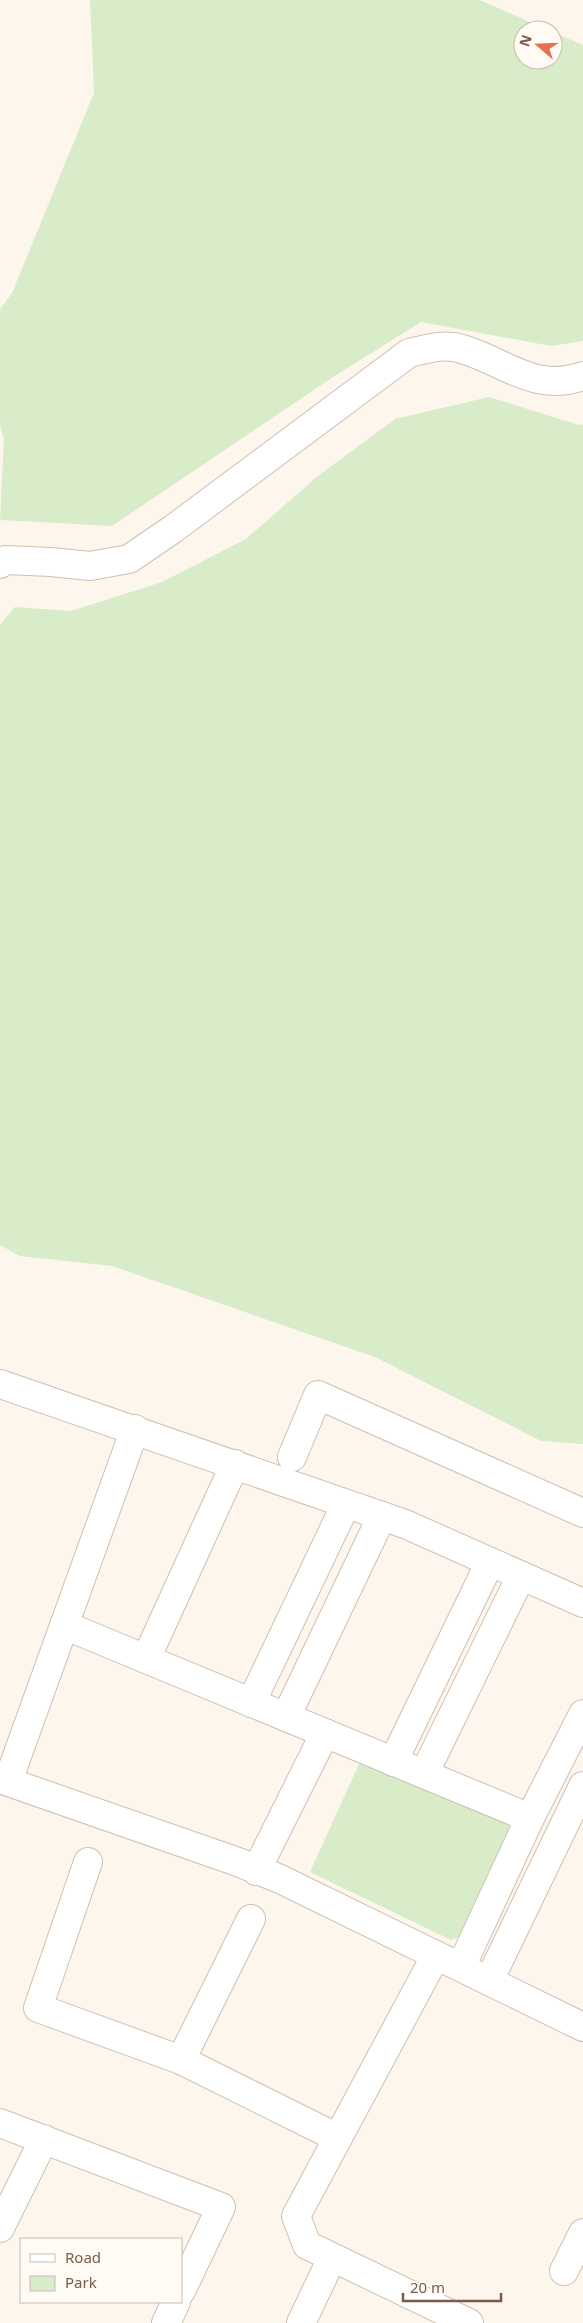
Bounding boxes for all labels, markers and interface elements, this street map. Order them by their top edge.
north arrow [513,20,563,70]
text: N [514,32,536,49]
legend [20,2238,182,2303]
text: Road [65,2247,101,2267]
scale bar [403,2270,500,2302]
text: Park [65,2272,97,2292]
text: 20 m [410,2277,445,2297]

